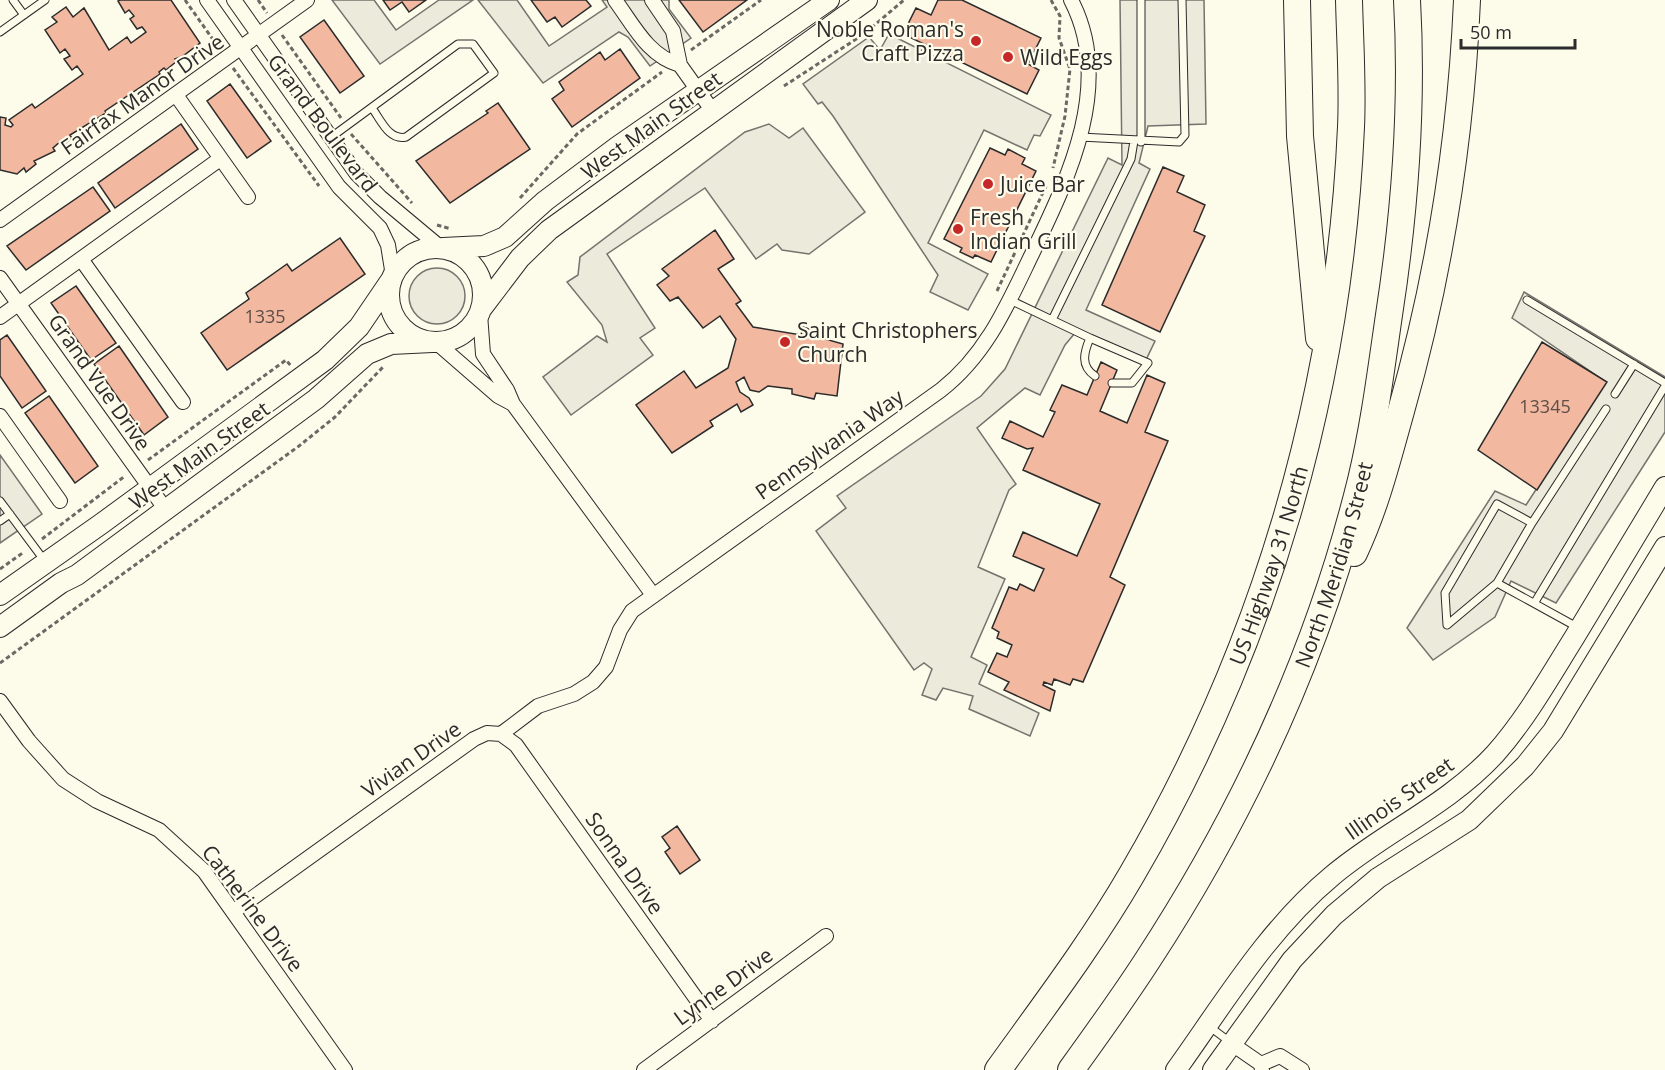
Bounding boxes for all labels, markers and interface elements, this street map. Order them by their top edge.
scale bar [1461,12,1575,50]
place label: Noble Roman's Craft Pizza [816,15,964,67]
text: 50 m [1470,20,1512,44]
street label: Fairfax Manor Drive [55,27,229,161]
marker: Noble Roman's Craft Pizza [969,34,983,48]
place label: Wild Eggs [1020,43,1113,71]
street label: Grand Boulevard [262,48,384,198]
marker: Wild Eggs [1001,50,1015,64]
street label: West Main Street [575,65,727,185]
place label: Juice Bar [998,170,1085,198]
marker: Juice Bar [981,177,995,191]
place label: Fresh Indian Grill [970,203,1077,255]
marker: Fresh Indian Grill [951,222,965,236]
house number: 1335 [244,304,286,328]
street label: Grand Vue Drive [42,308,158,456]
place label: Saint Christophers Church [797,316,978,368]
marker: Saint Christophers Church [778,335,792,349]
street label: Pennsylvania Way [749,382,909,506]
house number: 13345 [1519,394,1571,418]
street label: West Main Street [123,395,275,515]
street label: North Meridian Street [1288,459,1379,672]
street label: US Highway 31 North [1222,463,1314,669]
street label: Vivian Drive [356,715,466,803]
street label: Illinois Street [1339,750,1459,846]
street label: Sonna Drive [580,806,670,920]
street label: Catherine Drive [196,839,310,977]
street label: Lynne Drive [668,941,778,1031]

